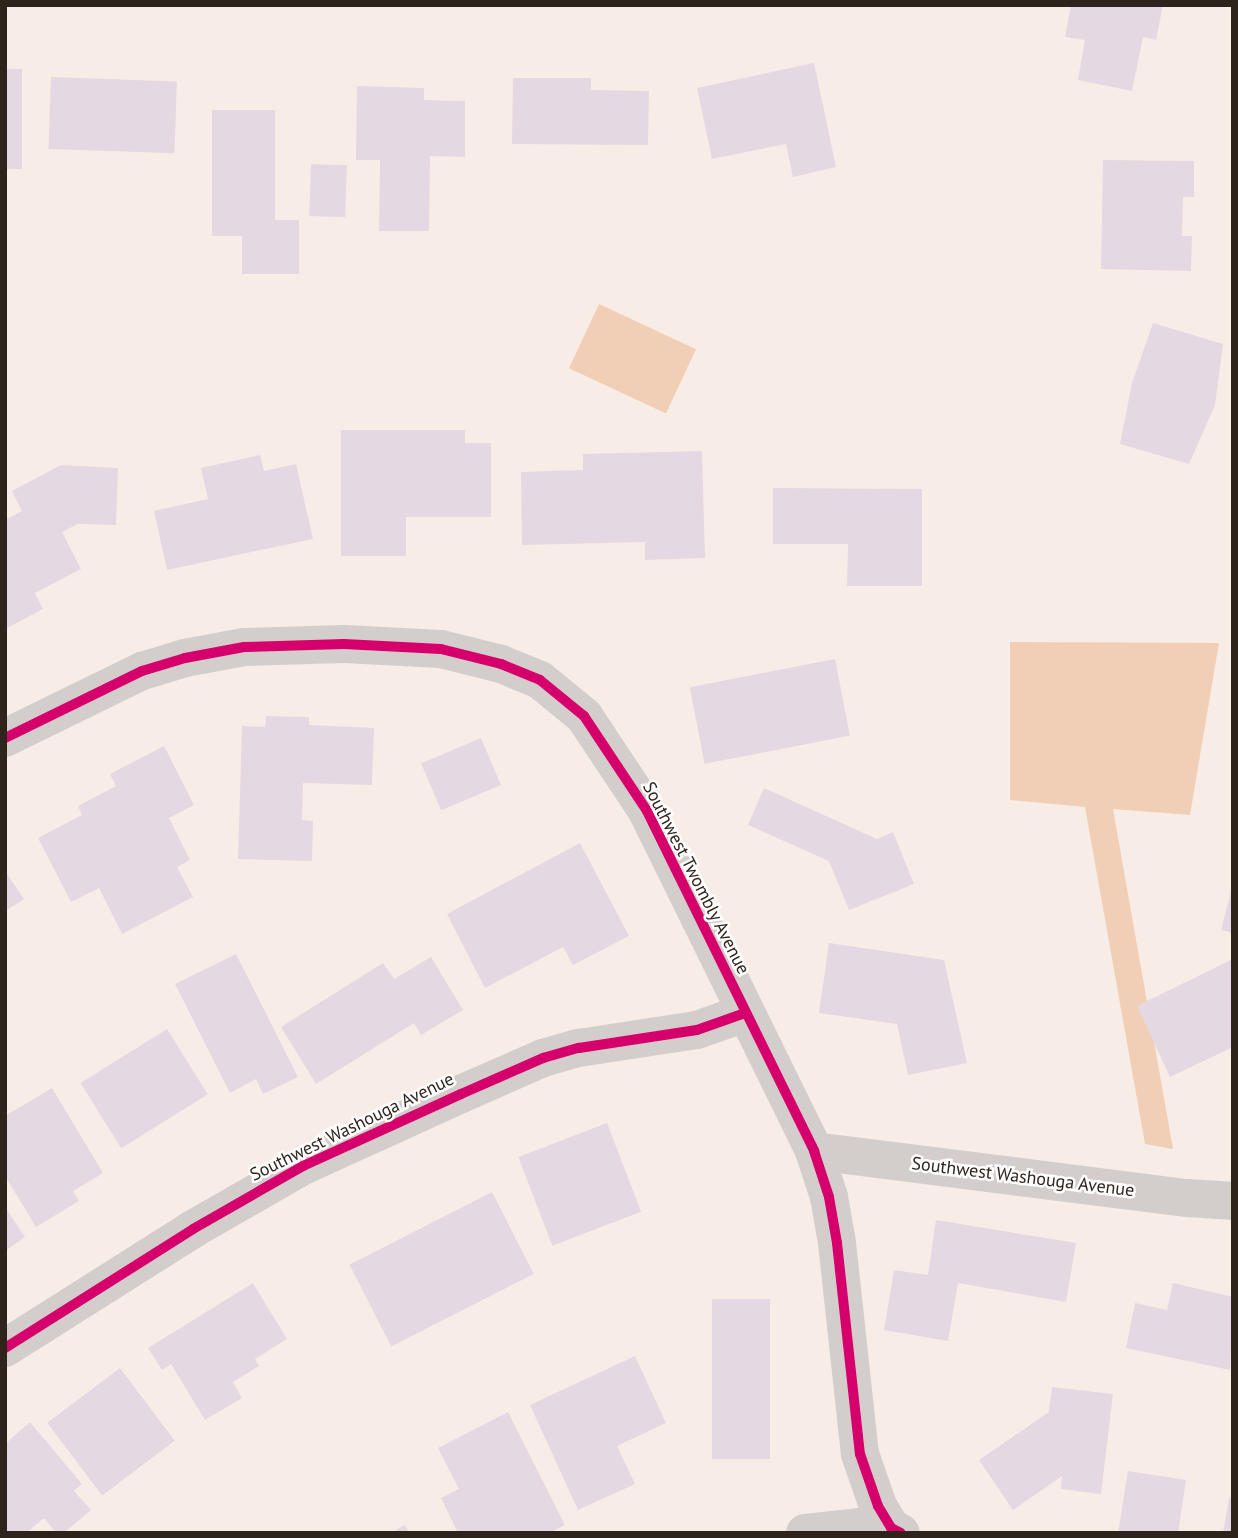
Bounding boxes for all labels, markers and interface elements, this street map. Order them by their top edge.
street label: Southwest Twombly Avenue [638,777,754,979]
street label: Southwest Washouga Avenue [246,1068,458,1186]
street label: Southwest Washouga Avenue [910,1153,1136,1201]

